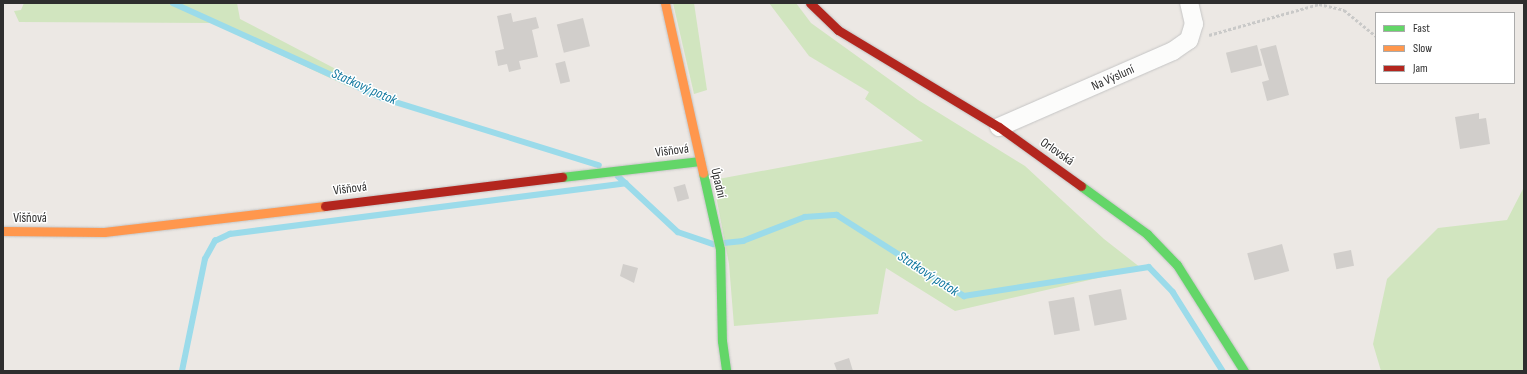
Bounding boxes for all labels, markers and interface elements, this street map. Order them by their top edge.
legend [1375,12,1515,84]
text: Fast [1413,21,1430,36]
text: Slow [1413,41,1432,56]
text: Jam [1413,61,1428,76]
street label: Na Výsluní [1089,62,1137,94]
water label: Statkový potok [329,65,399,109]
street label: Orlovská [1037,135,1077,169]
street label: Višňová [654,141,690,161]
street label: Úpadní [707,167,729,199]
street label: Višňová [332,179,368,199]
street label: Višňová [13,210,47,226]
water label: Statkový potok [894,248,962,300]

